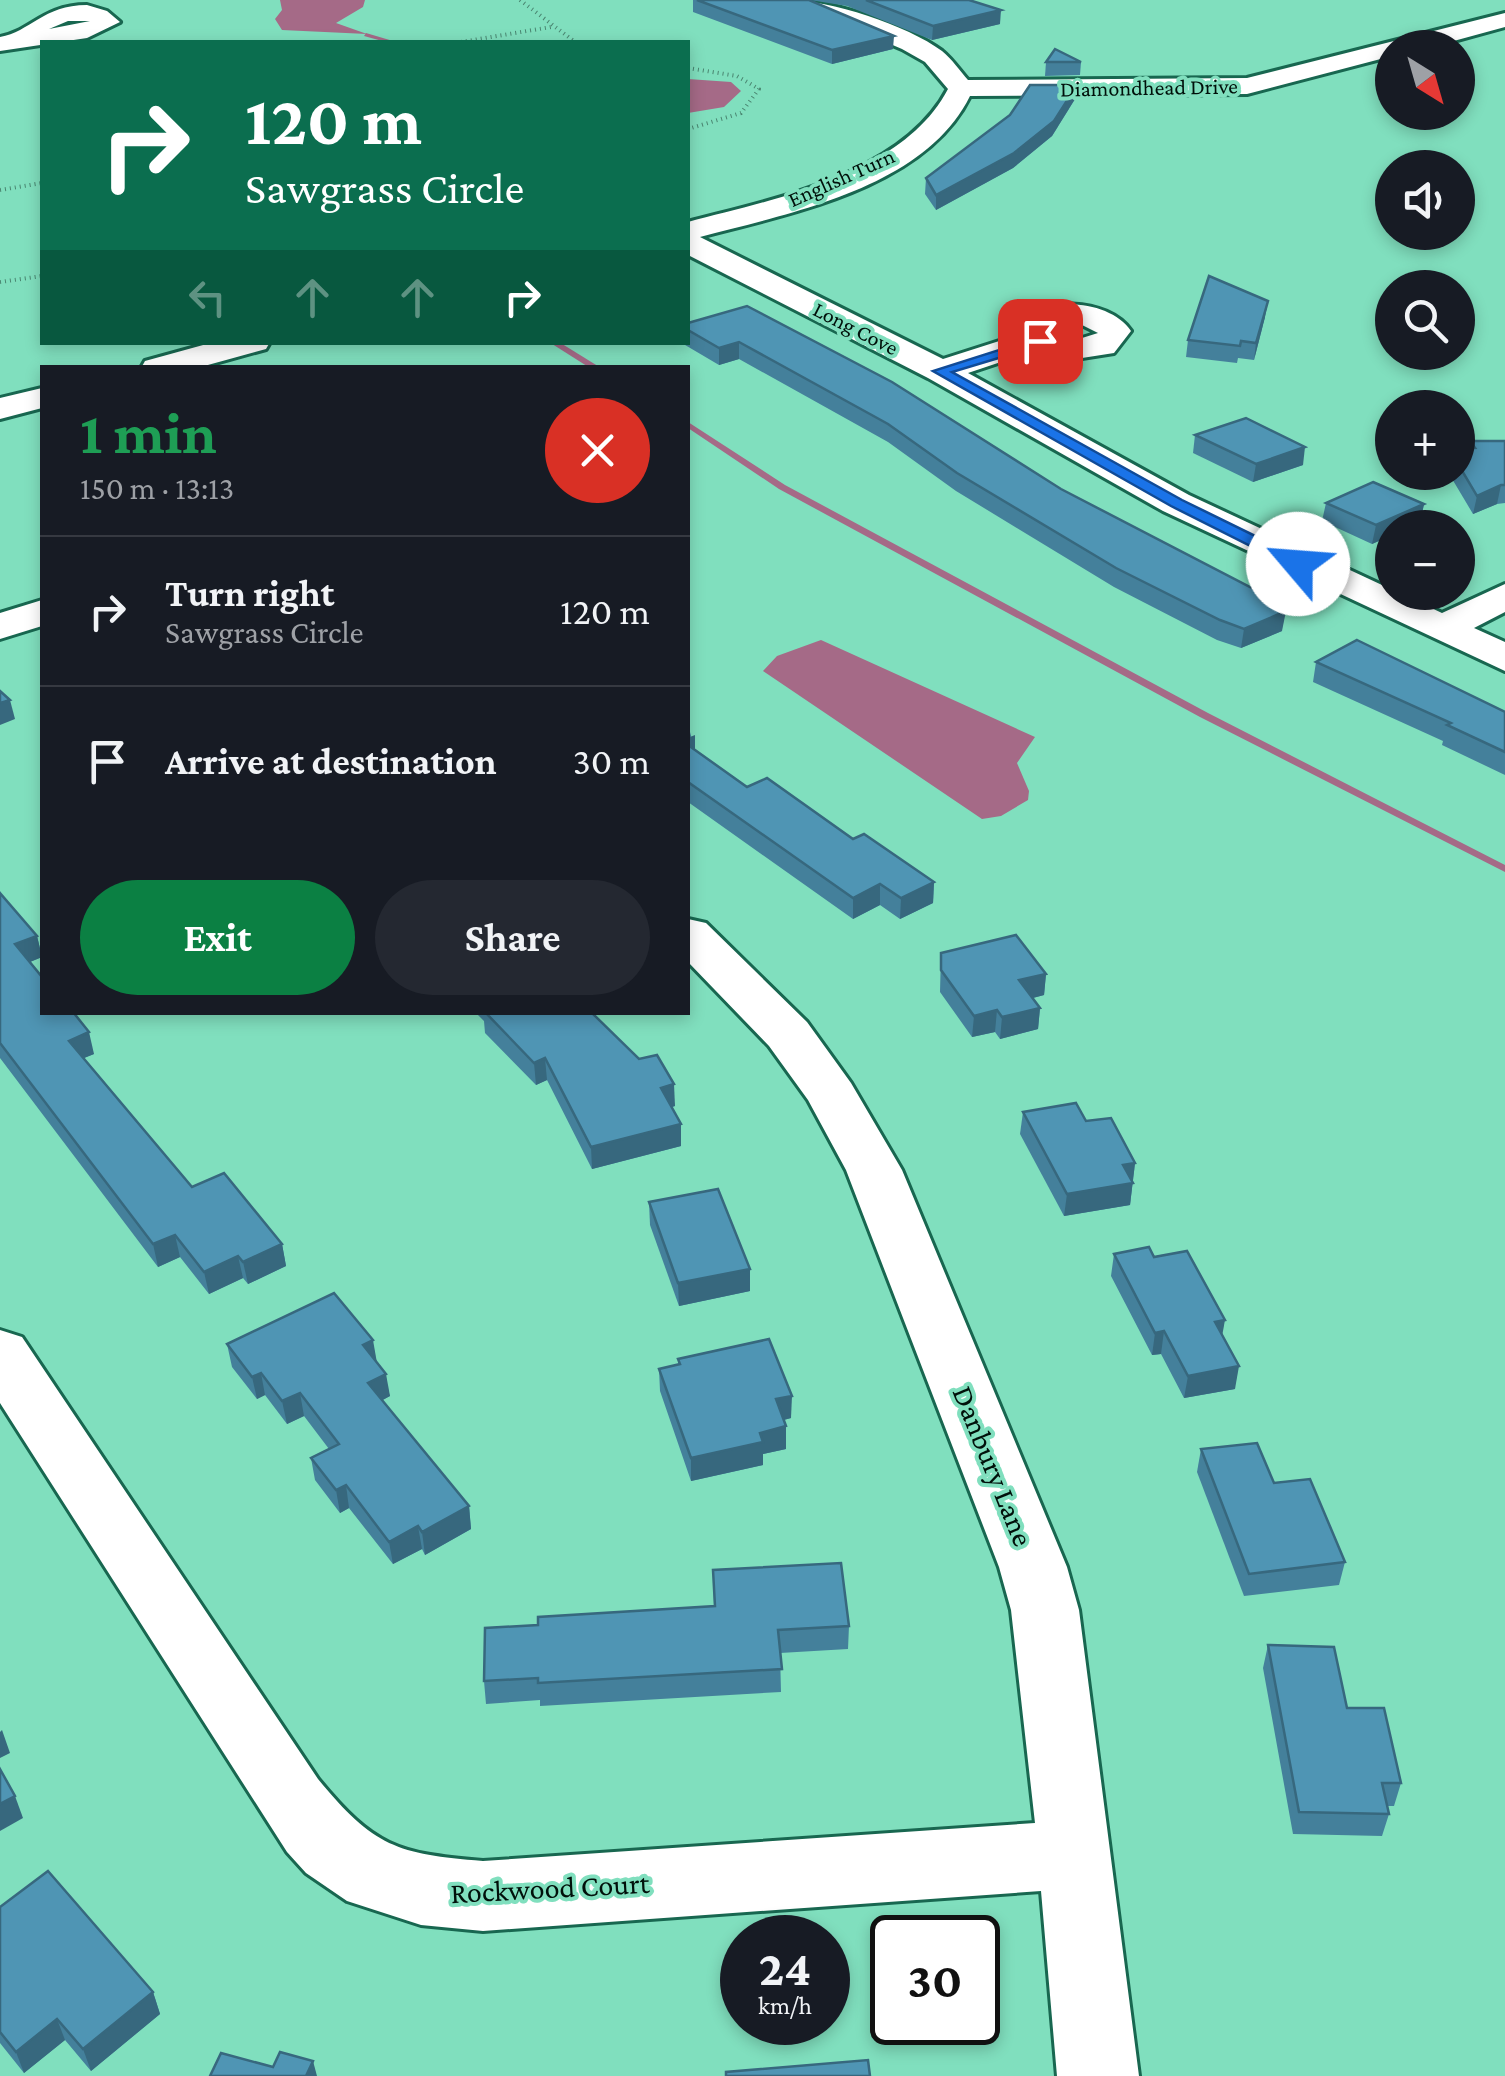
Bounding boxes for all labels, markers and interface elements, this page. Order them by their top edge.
north arrow [1375,30,1475,130]
map controls [1375,30,1475,610]
street label: Diamondhead Drive [1060,73,1238,102]
icon: right [80,80,210,210]
text: 120 m [245,81,422,159]
street label: English Turn [784,143,898,212]
button: sound [1375,150,1475,250]
text: Sawgrass Circle [245,163,524,213]
icon: left [180,270,235,325]
icon: ahead [285,270,340,325]
icon: ahead [390,270,445,325]
icon: right [495,270,550,325]
button: search [1375,270,1475,370]
street label: Long Cove [809,296,902,360]
pin [998,299,1083,384]
icon: arrive [1013,314,1068,369]
button: + [1375,390,1475,490]
button: close [545,398,650,503]
text: 1 min [80,399,217,466]
text: 150 m · 13:13 [80,470,234,506]
button: − [1375,510,1475,610]
position arrow [1246,512,1350,616]
text: Turn right [165,572,334,614]
icon: right [80,584,135,639]
text: 120 m [560,590,650,632]
text: Sawgrass Circle [165,614,364,650]
icon: arrive [80,734,135,789]
text: Arrive at destination [165,740,497,782]
text: 30 m [573,740,650,782]
button: Exit [80,880,355,995]
button: Share [375,880,650,995]
street label: Danbury Lane [945,1381,1041,1551]
street label: Rockwood Court [450,1866,651,1909]
speed limit sign: 30 [870,1915,1000,2045]
text: 24 [759,1940,811,1996]
text: km/h [758,1992,812,2019]

